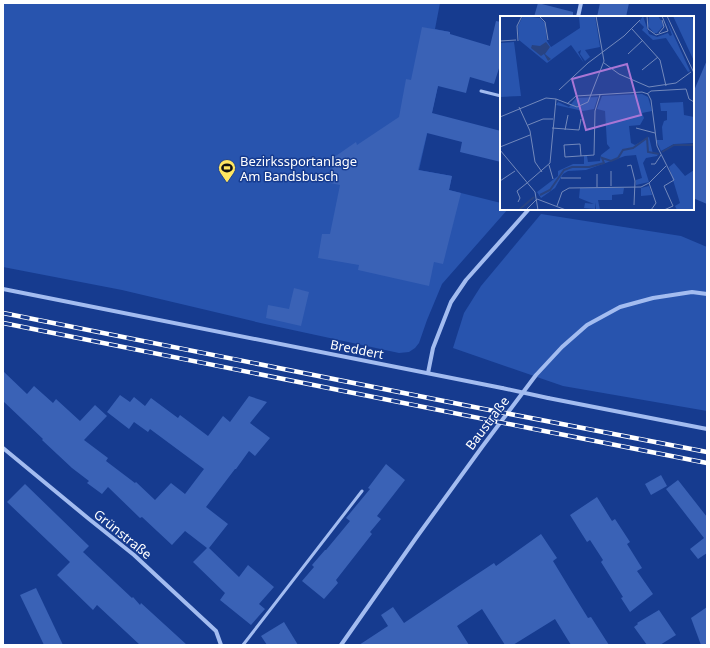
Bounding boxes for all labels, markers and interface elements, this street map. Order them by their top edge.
inset map [500,16,694,210]
place label: Bezirkssportanlage Am Bandsbusch [240,152,357,185]
sports icon: Bezirkssportanlage Am Bandsbusch [217,158,237,183]
street label: Breddert [329,335,386,363]
street label: Baustraße [461,393,513,453]
street label: Grünstraße [90,505,156,563]

